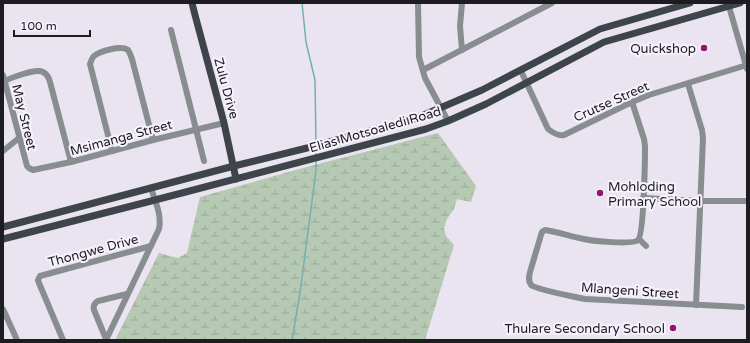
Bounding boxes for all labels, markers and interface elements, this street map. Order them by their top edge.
scale bar [14,12,90,38]
text: 100 m [20,19,57,33]
place label: Quickshop [630,41,696,57]
marker: Quickshop [699,43,709,53]
street label: Zulu Drive [210,56,242,121]
street label: Crutse Street [571,78,652,126]
street label: May Street [8,83,40,152]
street label: Elias Motsoaledi Road [307,103,443,156]
street label: Msimanga Street [68,117,174,159]
place label: Mohloding Primary School [608,179,701,210]
marker: Mohloding Primary School [595,188,605,198]
street label: Thongwe Drive [46,231,140,271]
street label: Mlangeni Street [580,280,679,302]
place label: Thulare Secondary School [505,321,665,337]
marker: Thulare Secondary School [668,323,678,333]

